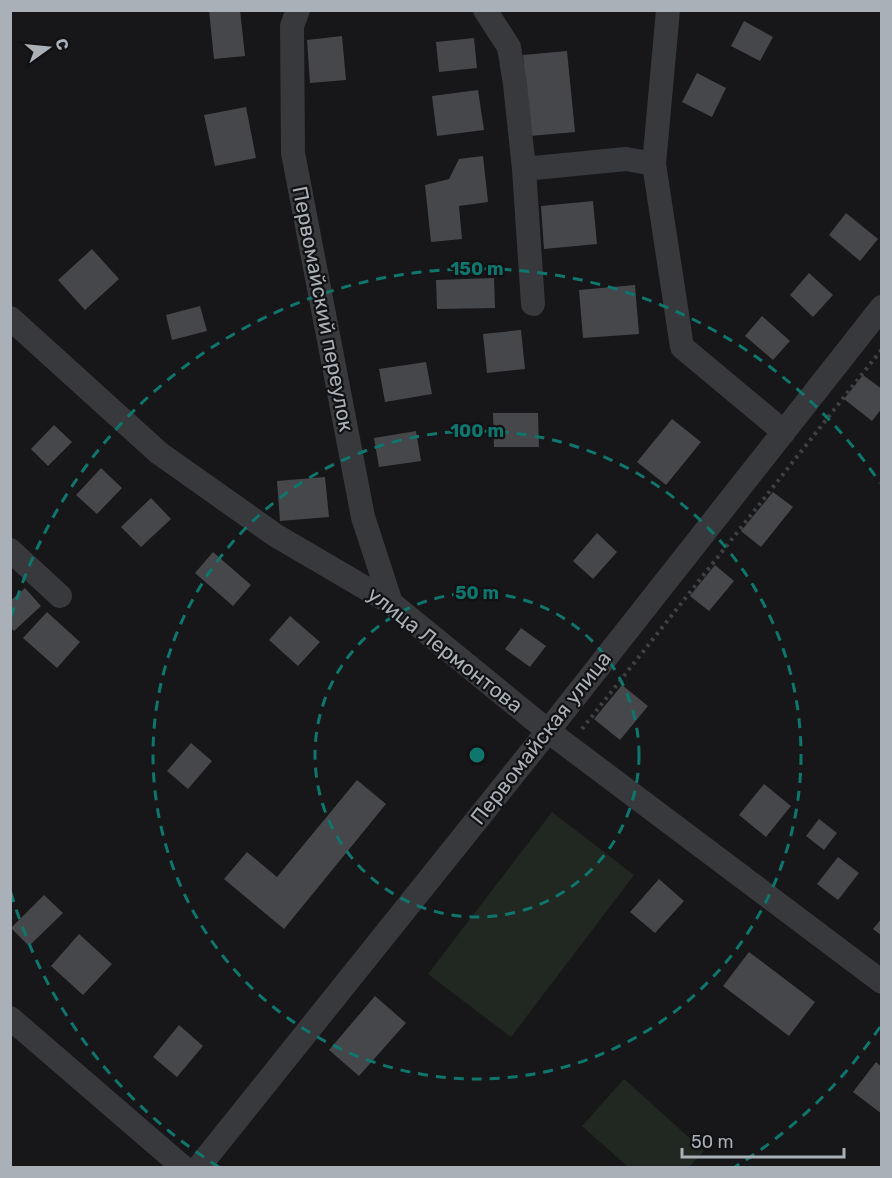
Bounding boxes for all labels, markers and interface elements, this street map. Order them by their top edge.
north arrow [18,18,78,78]
text: С [51,36,73,52]
street label: Первомайский переулок [287,184,360,434]
text: 150 m [450,258,504,280]
text: 100 m [450,420,504,442]
street label: улица Лермонтова [363,581,528,718]
text: 50 m [455,582,499,604]
street label: Первомайская улица [465,646,616,829]
centre of rings [467,745,487,765]
scale bar [682,1121,844,1159]
text: 50 m [691,1131,734,1153]

